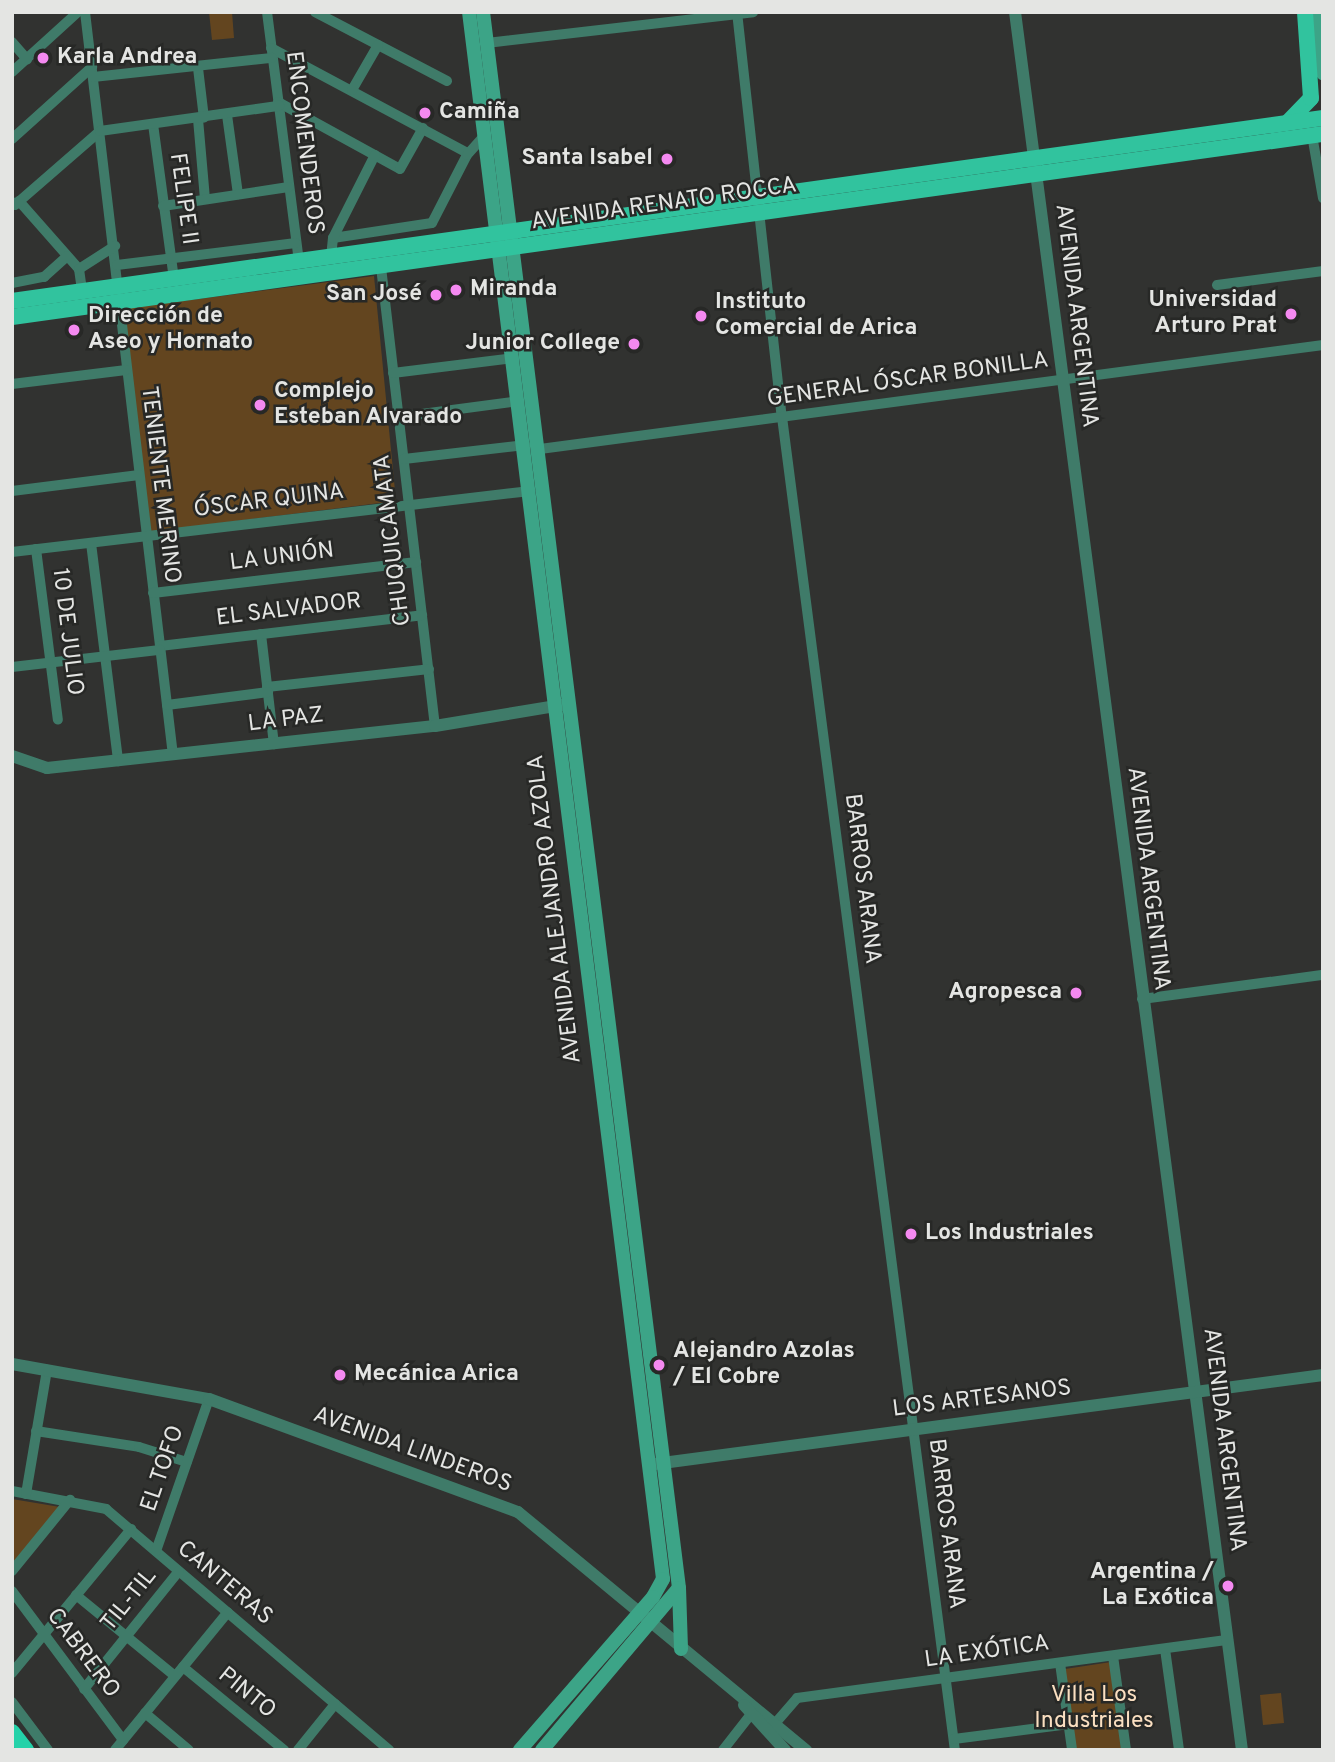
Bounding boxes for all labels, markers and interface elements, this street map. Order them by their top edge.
place label: Karla Andrea [57,44,198,72]
marker: Karla Andrea [35,50,51,66]
street label: ENCOMENDEROS [278,50,328,236]
place label: Camiña [439,99,520,127]
marker: Camiña [417,105,433,121]
place label: Santa Isabel [522,145,653,173]
street label: FELIPE II [162,151,202,247]
marker: Santa Isabel [659,151,675,167]
street label: AVENIDA RENATO ROCCA [529,173,799,237]
street label: AVENIDA ARGENTINA [1047,202,1103,430]
place label: Miranda [470,276,557,304]
place label: San José [326,281,422,309]
marker: Miranda [448,282,464,298]
marker: San José [428,287,444,303]
place label: Universidad Arturo Prat [1148,287,1277,341]
place label: Instituto Comercial de Arica [715,289,918,343]
place label: Dirección de Aseo y Hornato [88,303,253,357]
marker: Universidad Arturo Prat [1283,306,1299,322]
marker: Instituto Comercial de Arica [693,308,709,324]
marker: Dirección de Aseo y Hornato [66,322,82,338]
place label: Junior College [465,330,620,358]
marker: Junior College [626,336,642,352]
street label: GENERAL ÓSCAR BONILLA [765,348,1051,414]
place label: Complejo Esteban Alvarado [274,378,463,432]
street label: TENIENTE MERINO [133,385,185,585]
marker: Complejo Esteban Alvarado [252,397,268,413]
street label: CHUQUICAMATA [370,453,418,627]
street label: ÓSCAR QUINA [192,479,346,525]
street label: LA UNIÓN [228,538,336,578]
street label: 10 DE JULIO [45,567,87,697]
street label: EL SALVADOR [215,588,363,634]
street label: LA PAZ [246,703,326,739]
street label: AVENIDA ALEJANDRO AZOLA [523,752,589,1066]
street label: AVENIDA ARGENTINA [1119,765,1175,993]
street label: BARROS ARANA [837,792,885,966]
place label: Agropesca [948,979,1062,1007]
marker: Agropesca [1068,985,1084,1001]
place label: Los Industriales [925,1220,1094,1248]
marker: Los Industriales [903,1226,919,1242]
street label: AVENIDA ARGENTINA [1195,1326,1251,1554]
place label: Alejandro Azolas / El Cobre [673,1338,856,1392]
marker: Alejandro Azolas / El Cobre [651,1357,667,1373]
place label: Mecánica Arica [354,1361,520,1389]
marker: Mecánica Arica [332,1367,348,1383]
street label: LOS ARTESANOS [891,1375,1073,1425]
street label: AVENIDA LINDEROS [308,1402,516,1500]
street label: EL TOFO [136,1422,192,1516]
street label: BARROS ARANA [921,1437,969,1611]
street label: CANTERAS [171,1536,277,1632]
place label: Argentina / La Exótica [1090,1559,1214,1613]
street label: TIL-TIL [96,1564,164,1638]
marker: Argentina / La Exótica [1220,1578,1236,1594]
street label: CABRERO [39,1604,125,1704]
street label: LA EXÓTICA [922,1631,1052,1675]
street label: PINTO [212,1662,280,1726]
park label: Villa Los Industriales [1034,1682,1154,1736]

